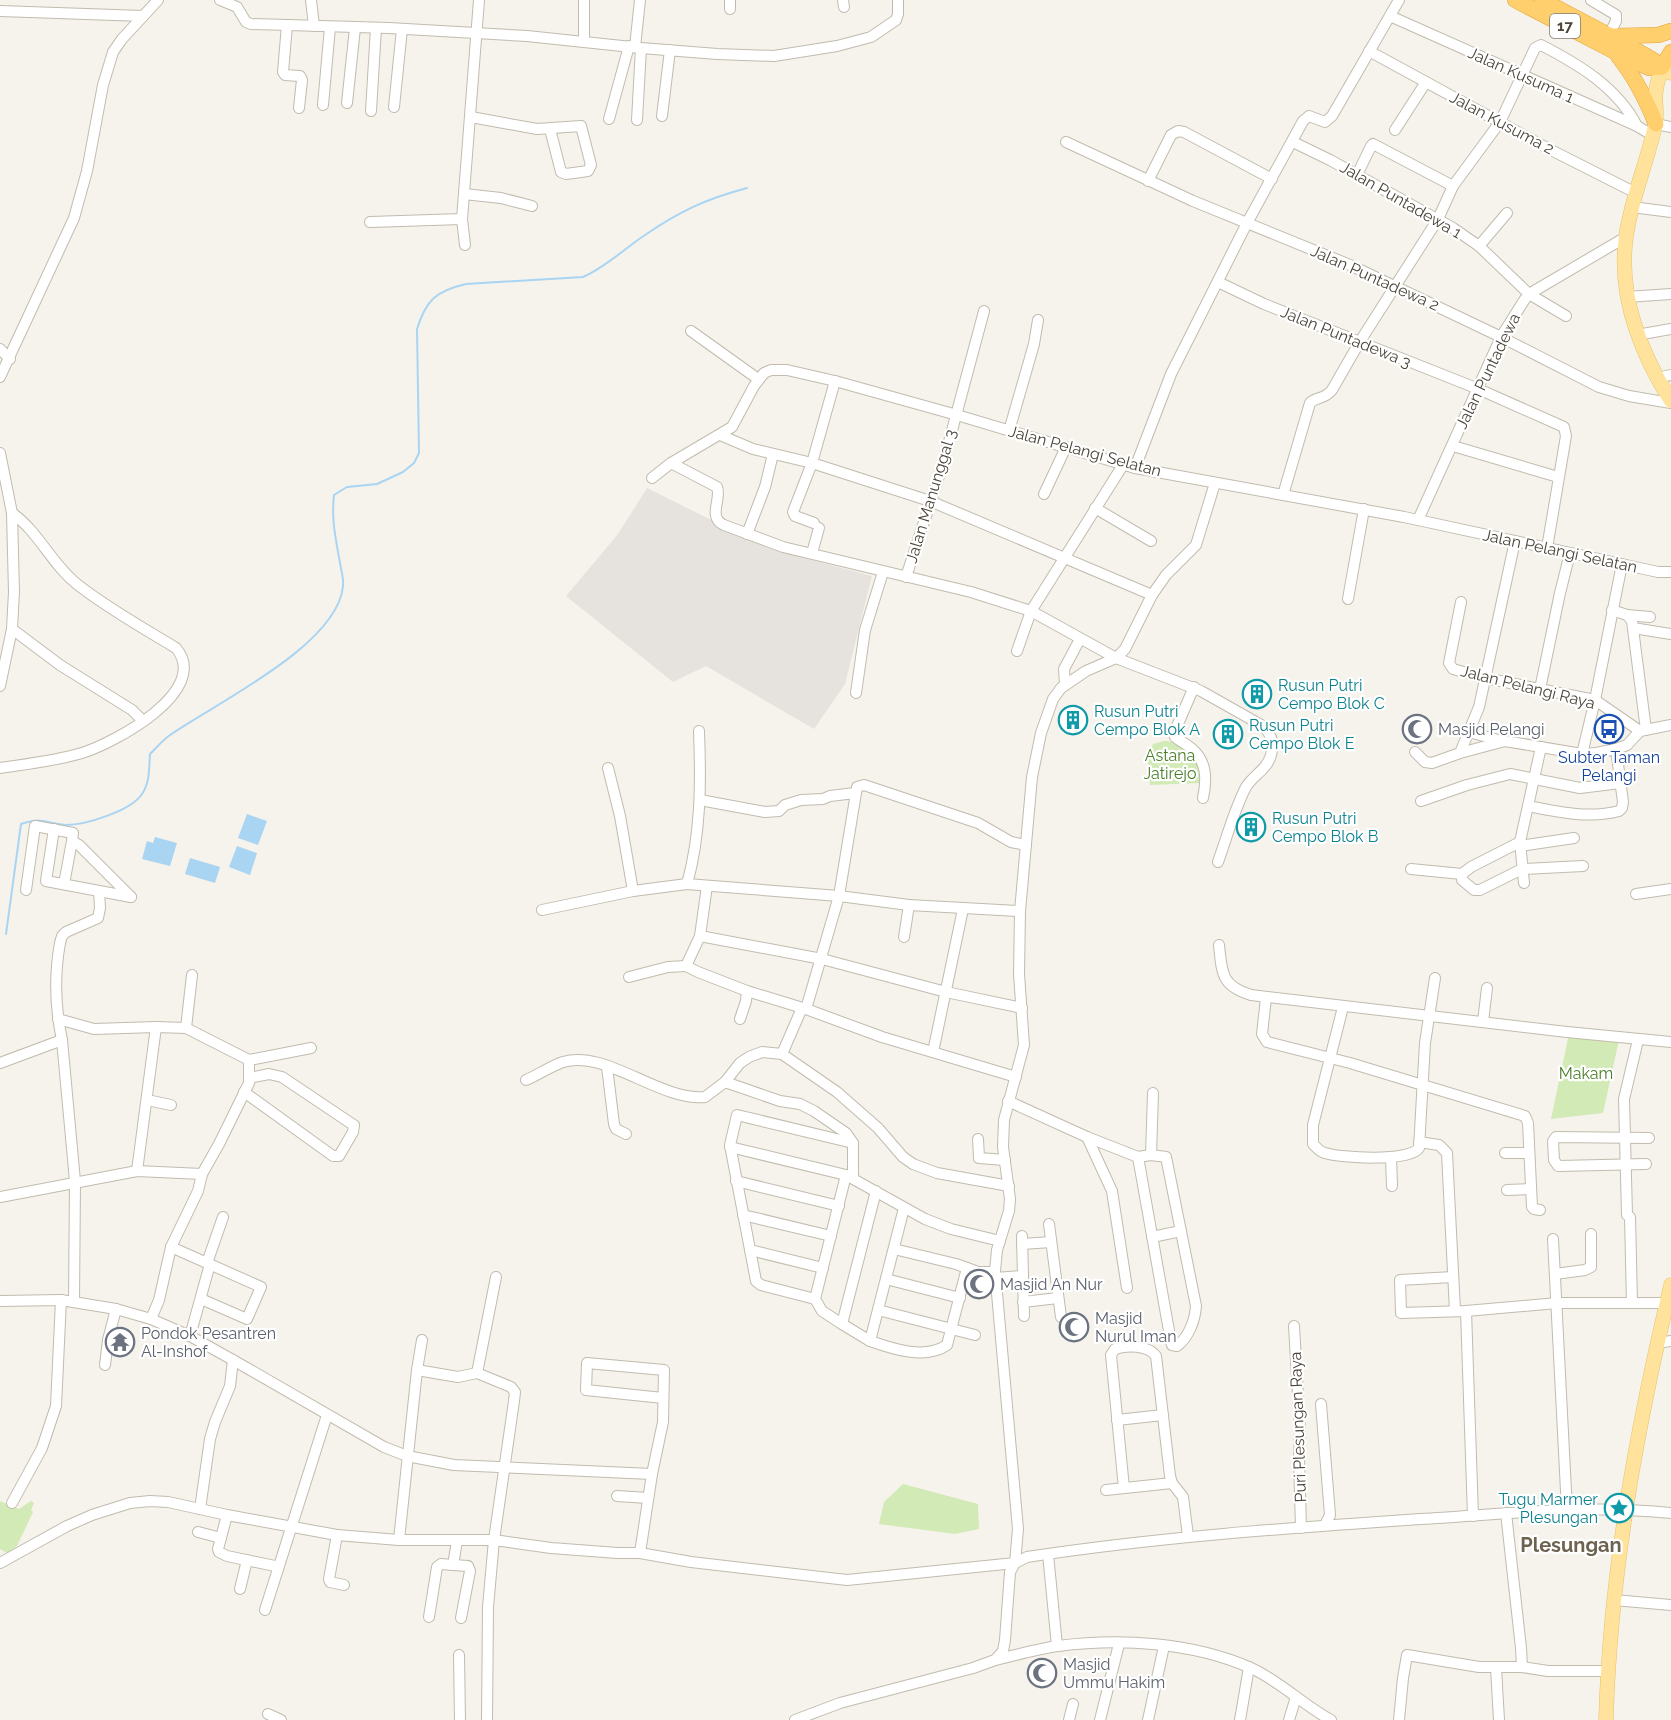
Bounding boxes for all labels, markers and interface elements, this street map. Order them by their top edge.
road number: 17 [1550,14,1580,38]
street label: Jalan Kusuma 1 [1465,43,1577,107]
street label: Jalan Kusuma 2 [1447,88,1557,158]
street label: Jalan Puntadewa 1 [1337,157,1465,243]
street label: Jalan Puntadewa 2 [1308,241,1442,315]
street label: Jalan Puntadewa 3 [1278,302,1414,372]
street label: Jalan Puntadewa [1452,310,1524,432]
street label: Jalan Pelangi Selatan [1007,421,1163,481]
street label: Jalan Manunggal 3 [902,427,960,565]
street label: Jalan Pelangi Selatan [1481,525,1639,577]
street label: Jalan Pelangi Raya [1459,661,1597,713]
place label: Rusun Putri Cempo Blok C [1278,676,1385,713]
building icon: Rusun Putri Cempo Blok C [1241,678,1273,710]
place label: Rusun Putri Cempo Blok A [1094,702,1200,739]
building icon: Rusun Putri Cempo Blok A [1057,704,1089,736]
mosque icon: Masjid Pelangi [1401,713,1433,745]
bus stop icon: Subter Taman Pelangi [1593,713,1625,745]
place label: Rusun Putri Cempo Blok E [1249,716,1355,753]
building icon: Rusun Putri Cempo Blok E [1212,718,1244,750]
place label: Masjid Pelangi [1438,720,1545,739]
park label: Astana Jatirejo [1144,746,1196,783]
place label: Subter Taman Pelangi [1558,748,1660,785]
place label: Rusun Putri Cempo Blok B [1272,809,1378,846]
building icon: Rusun Putri Cempo Blok B [1235,811,1267,843]
park label: Makam [1559,1064,1613,1083]
mosque icon: Masjid An Nur [963,1268,995,1300]
place label: Masjid An Nur [1000,1275,1103,1294]
place label: Masjid Nurul Iman [1095,1309,1177,1346]
mosque icon: Masjid Nurul Iman [1058,1311,1090,1343]
place label: Pondok Pesantren Al-Inshof [141,1324,276,1361]
temple icon: Pondok Pesantren Al-Inshof [104,1326,136,1358]
street label: Puri Plesungan Raya [1286,1351,1310,1503]
place label: Tugu Marmer Plesungan [1499,1490,1598,1527]
place icon: Tugu Marmer Plesungan [1603,1492,1635,1524]
district label: Plesungan [1520,1533,1622,1557]
place label: Masjid Ummu Hakim [1063,1655,1165,1692]
mosque icon: Masjid Ummu Hakim [1026,1657,1058,1689]

